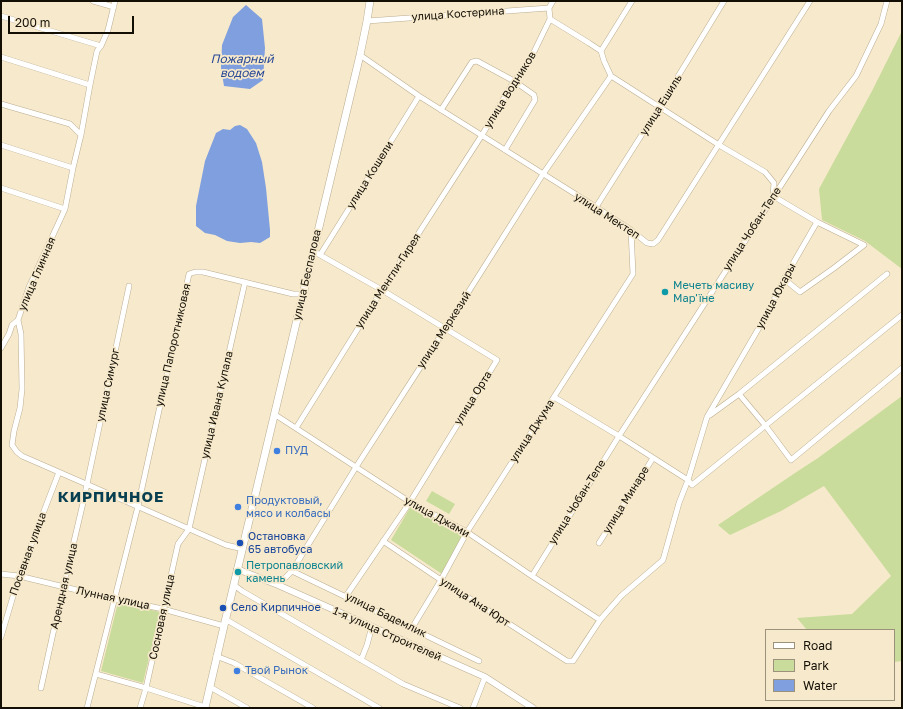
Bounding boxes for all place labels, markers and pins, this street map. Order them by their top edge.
place label: Мечеть масиву Мар'їне [673,279,754,305]
marker: Мечеть масиву Мар'їне [660,287,670,297]
place label: ПУД [285,444,308,458]
marker: ПУД [272,446,282,456]
place label: Продуктовый, мясо и колбасы [246,494,331,520]
marker: Продуктовый, мясо и колбасы [233,502,243,512]
place label: Остановка 65 автобуса [248,530,312,556]
marker: Остановка 65 автобуса [235,538,245,548]
place label: Петропавловский камень [246,559,343,585]
marker: Петропавловский камень [233,567,243,577]
place label: Село Кирпичное [231,601,321,615]
marker: Село Кирпичное [218,603,228,613]
place label: Твой Рынок [245,664,308,678]
marker: Твой Рынок [232,666,242,676]

